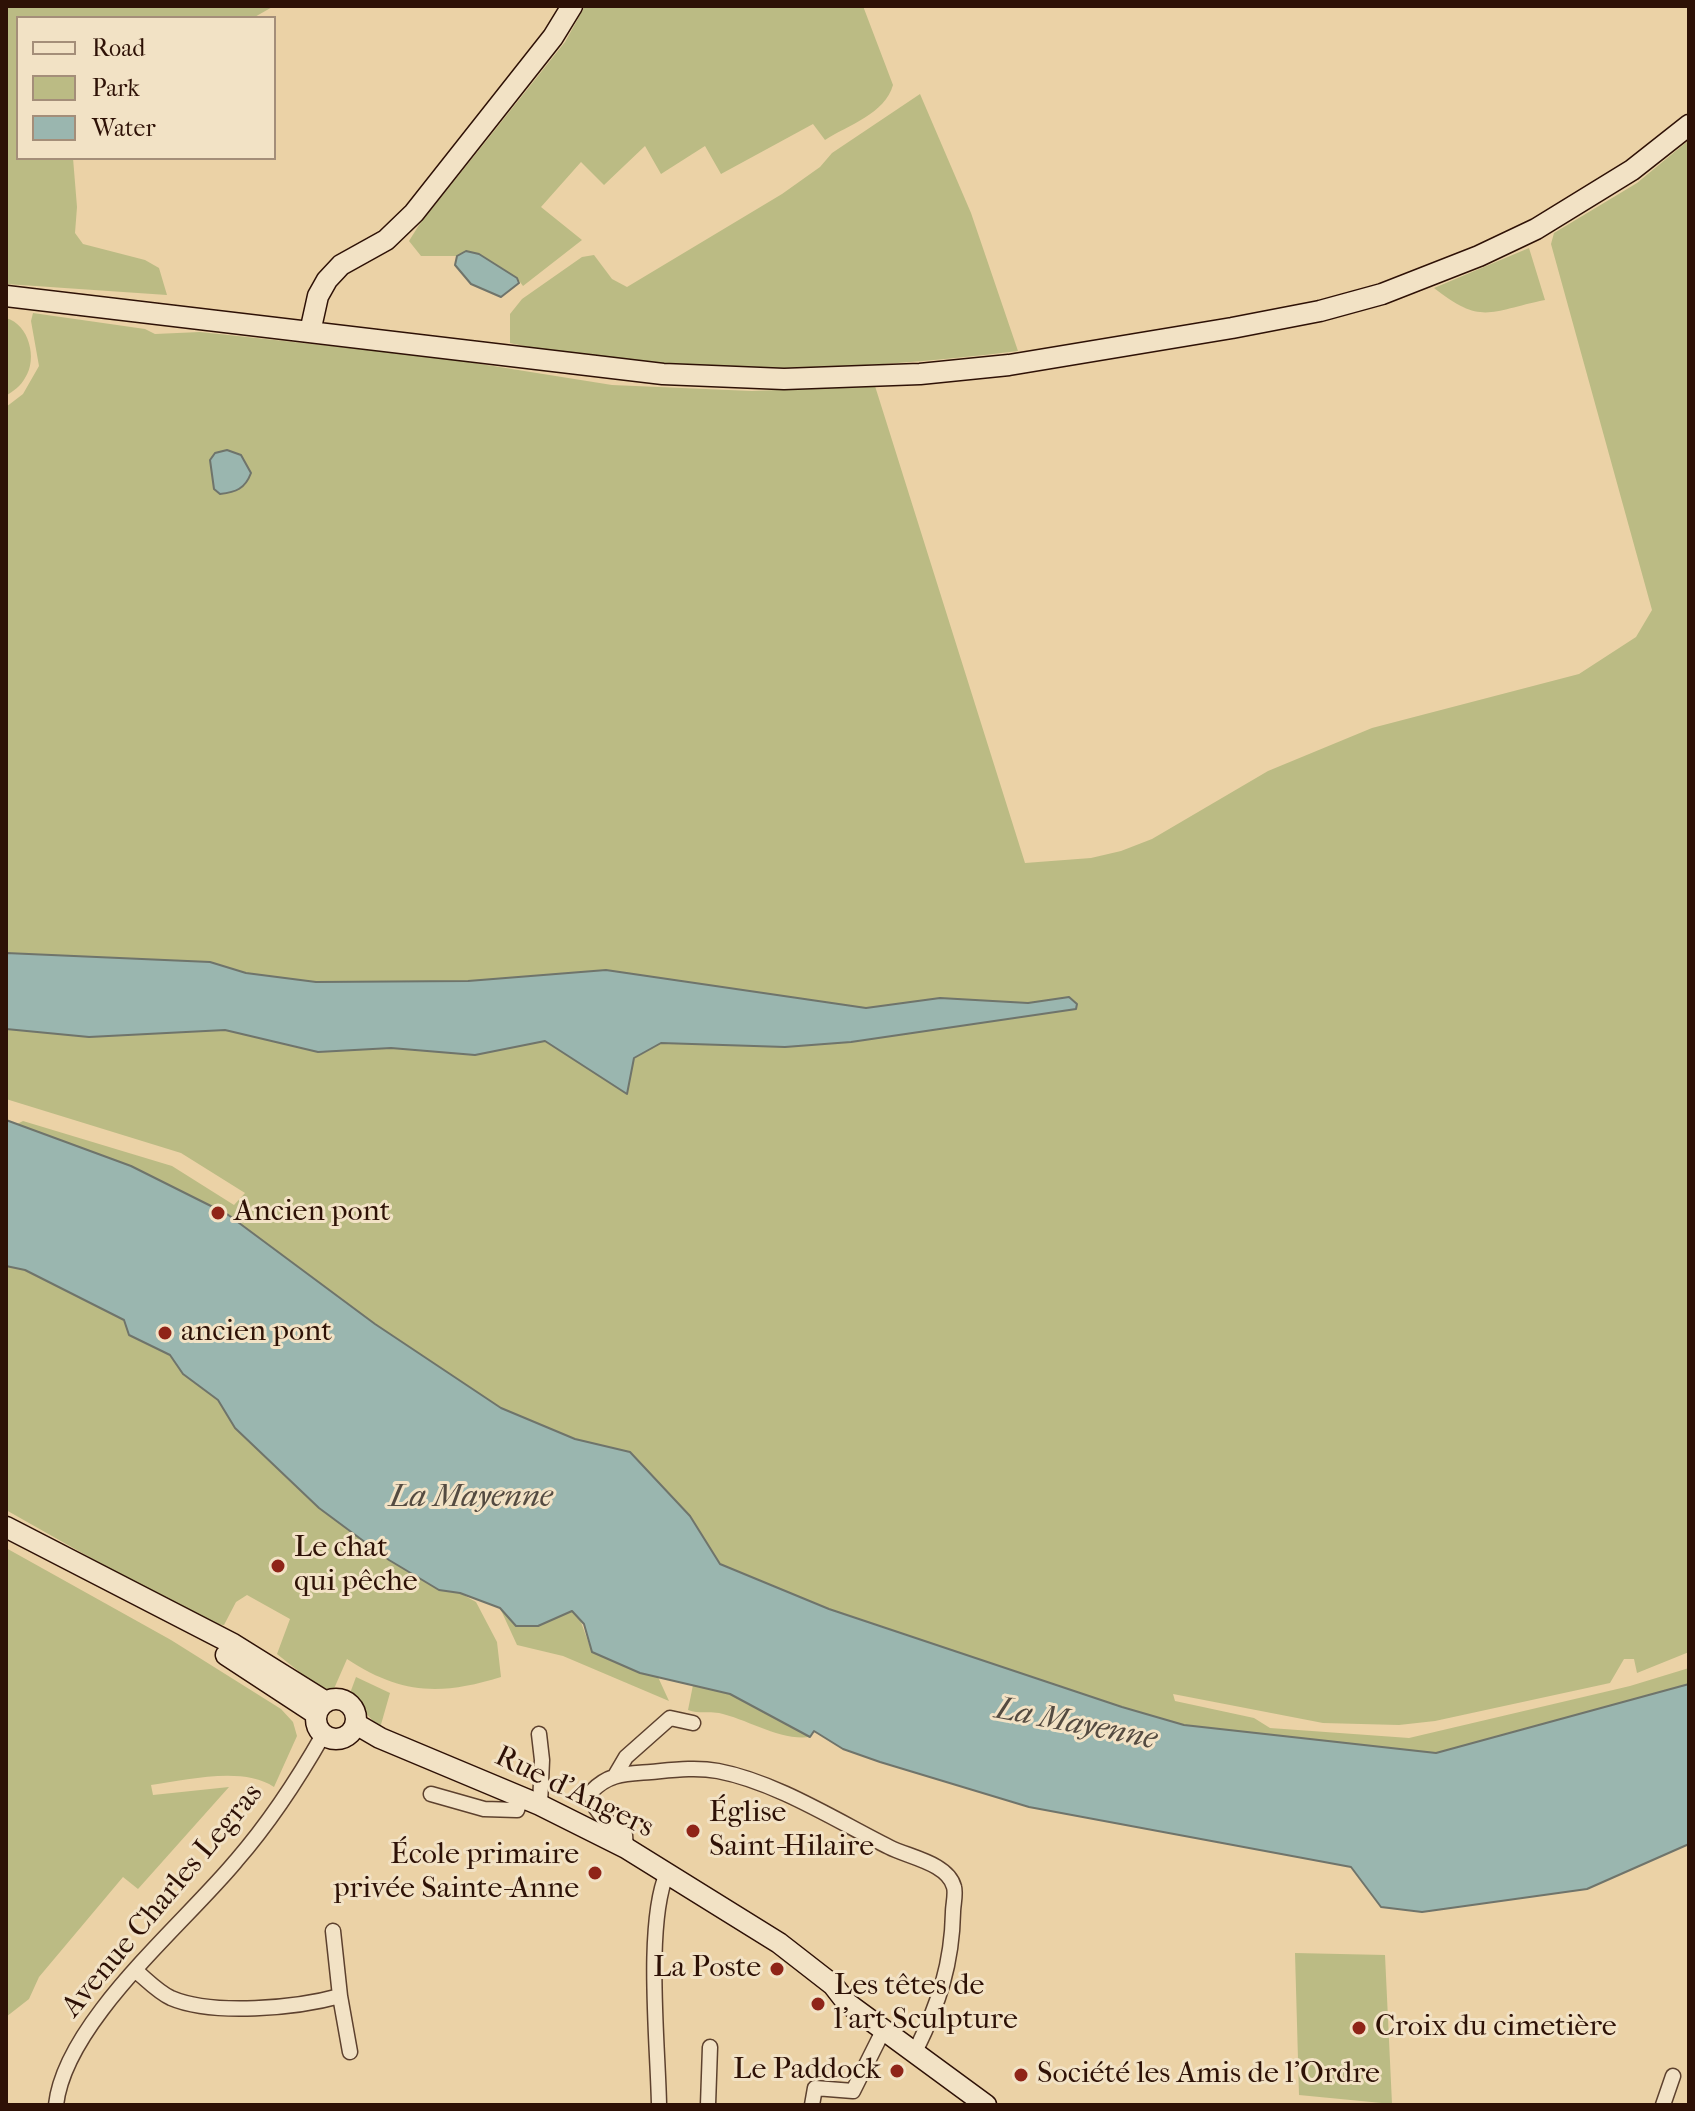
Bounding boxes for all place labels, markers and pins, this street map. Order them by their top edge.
place label: Ancien pont [234,1195,390,1231]
marker: Ancien pont [209,1204,227,1222]
place label: ancien pont [181,1315,332,1351]
marker: ancien pont [156,1324,174,1342]
place label: Le chat qui pêche [294,1531,418,1602]
marker: Le chat qui pêche [269,1557,287,1575]
place label: Église Saint-Hilaire [709,1796,874,1866]
marker: Église Saint-Hilaire [684,1822,702,1840]
place label: École primaire privée Sainte-Anne [334,1838,579,1908]
marker: École primaire privée Sainte-Anne [586,1864,604,1882]
place label: La Poste [653,1951,761,1987]
marker: La Poste [768,1960,786,1978]
place label: Les têtes de l'art Sculpture [834,1969,1018,2040]
marker: Les têtes de l'art Sculpture [809,1995,827,2013]
place label: Croix du cimetière [1375,2010,1617,2046]
marker: Croix du cimetière [1350,2019,1368,2037]
place label: Le Paddock [733,2053,881,2089]
place label: Société les Amis de l'Ordre [1037,2057,1380,2093]
marker: Le Paddock [888,2062,906,2080]
marker: Société les Amis de l'Ordre [1012,2066,1030,2084]

